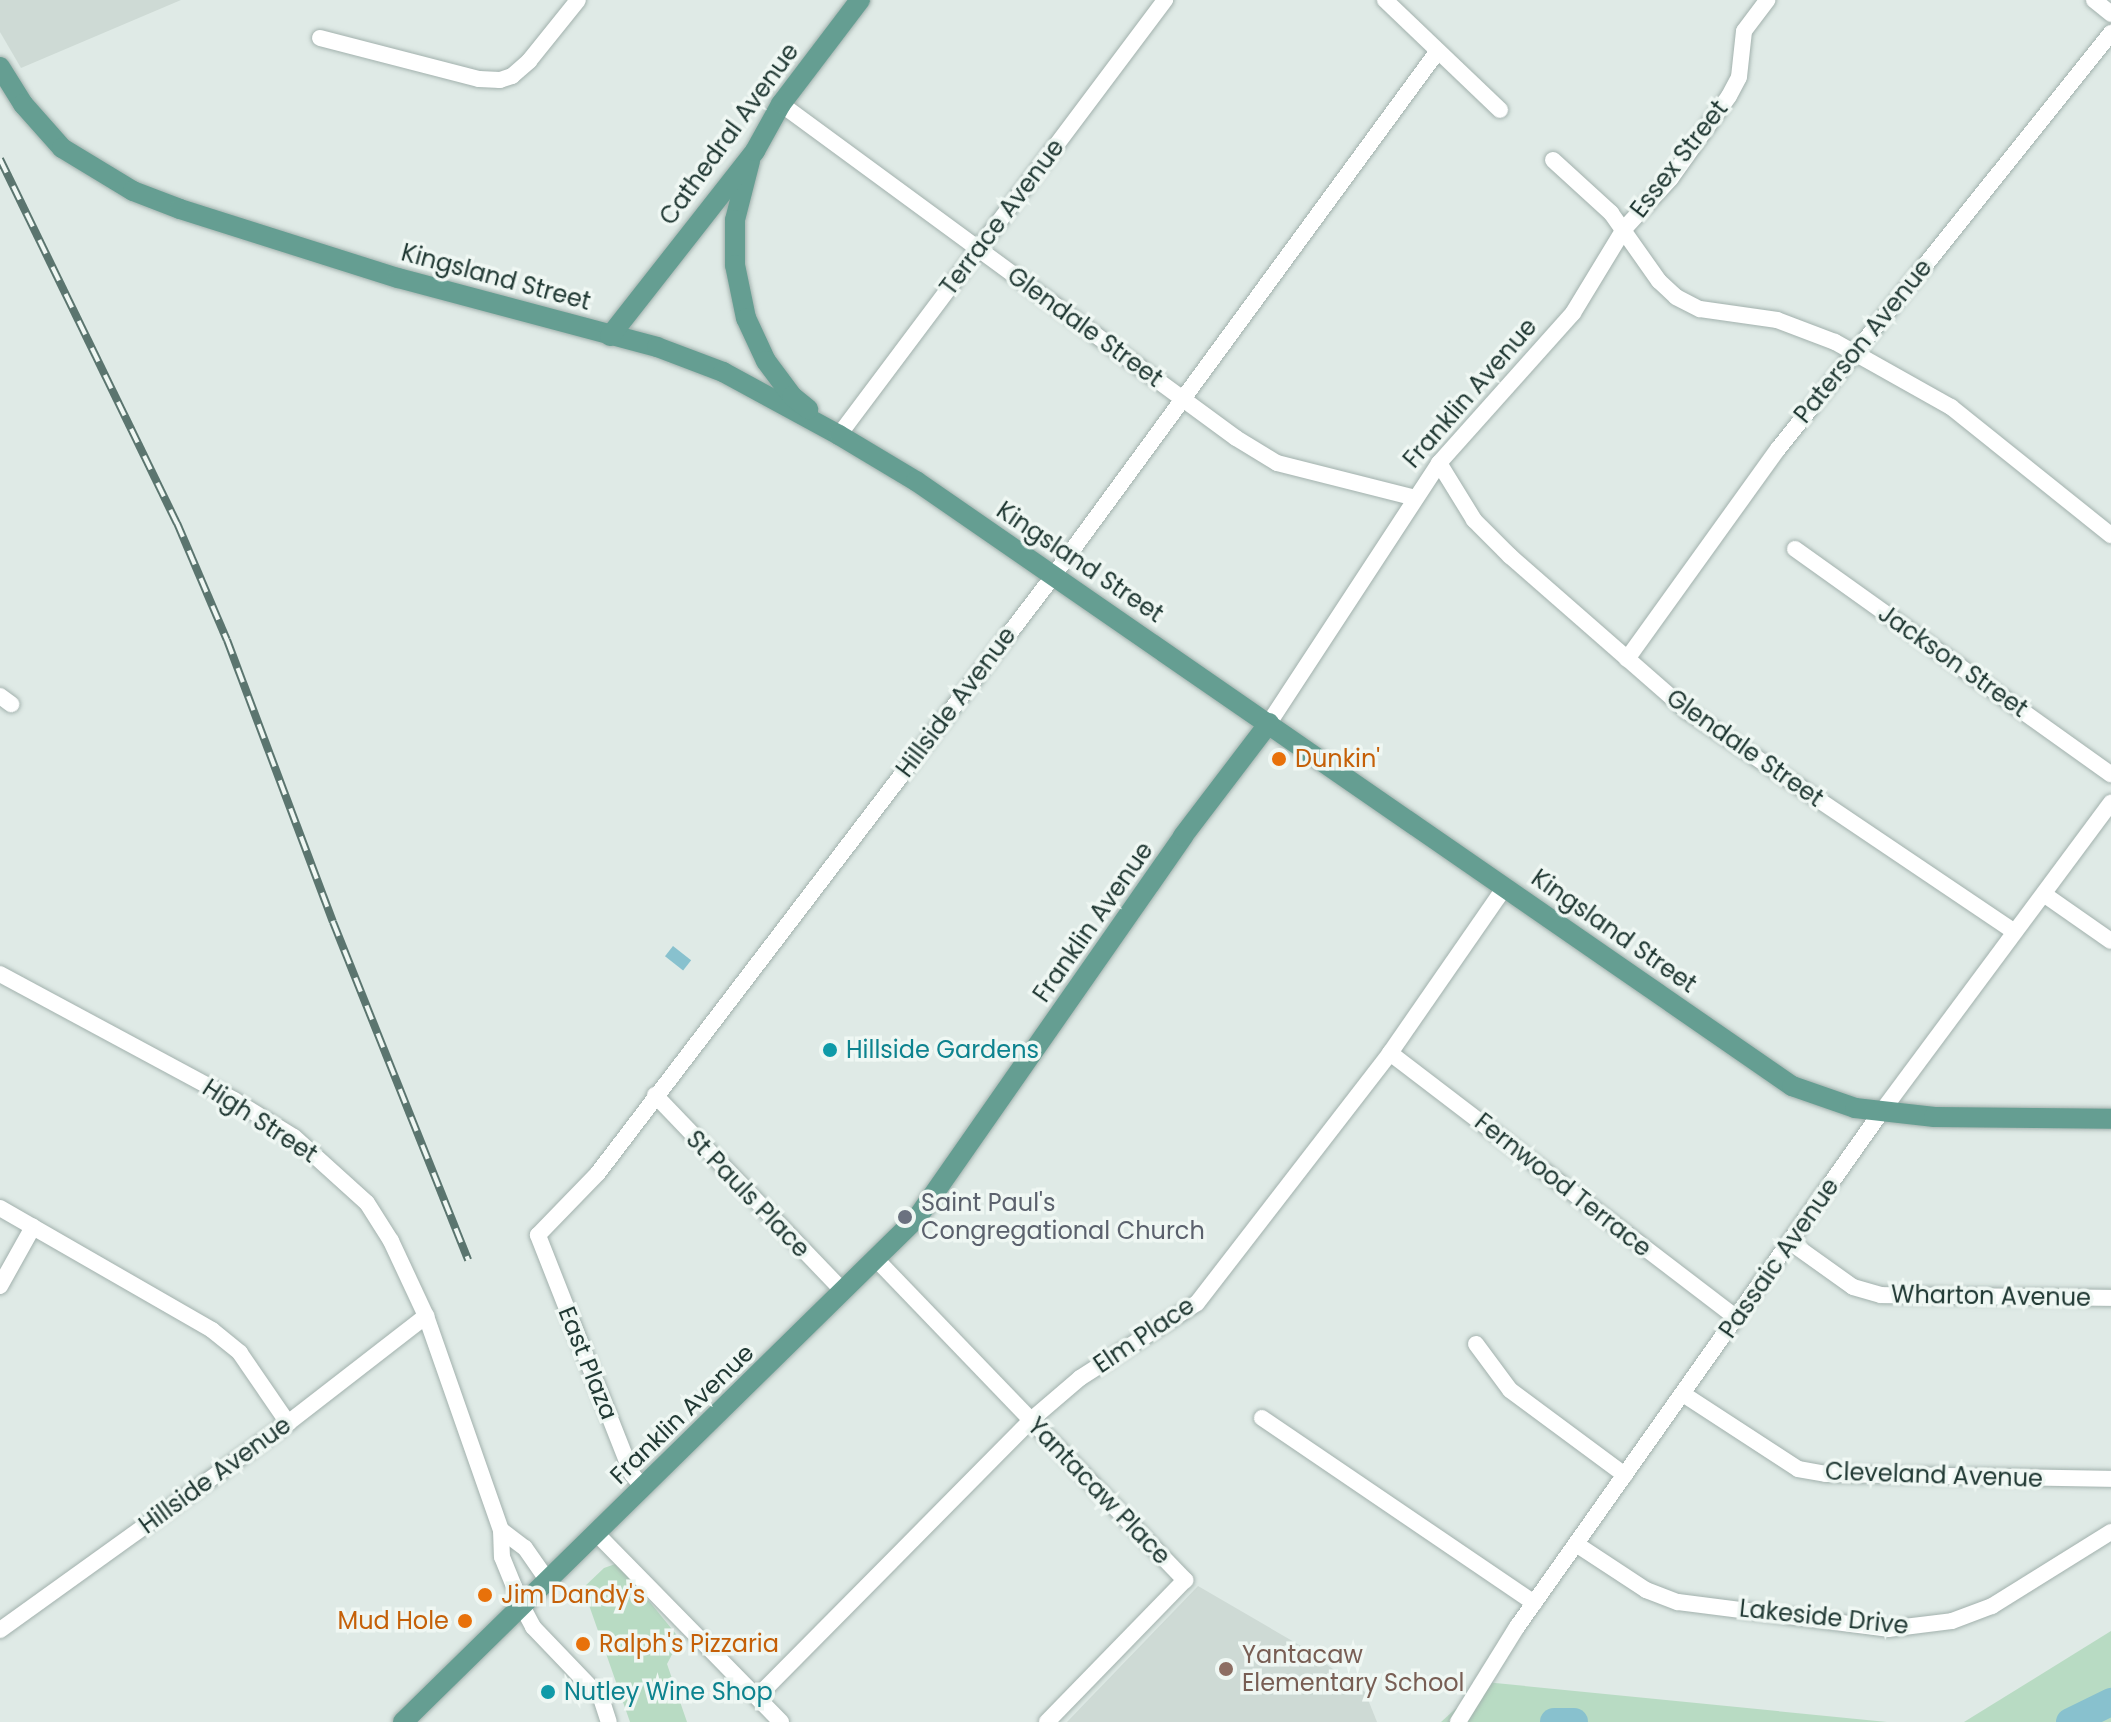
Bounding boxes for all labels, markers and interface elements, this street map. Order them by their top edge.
street label: Cathedral Avenue [653,38,805,230]
street label: Essex Street [1624,95,1734,223]
street label: Terrace Avenue [934,133,1070,301]
street label: Kingsland Street [398,238,594,316]
street label: Paterson Avenue [1788,253,1938,429]
street label: Glendale Street [1002,261,1168,393]
street label: Franklin Avenue [1397,312,1543,474]
street label: Kingsland Street [991,496,1169,628]
street label: Jackson Street [1873,599,2033,723]
street label: Hillside Avenue [890,621,1022,783]
street label: Glendale Street [1661,683,1829,813]
place label: Dunkin' [1295,745,1380,773]
marker: Dunkin' [1270,750,1288,768]
street label: Franklin Avenue [1027,836,1159,1008]
street label: Kingsland Street [1526,863,1702,999]
place label: Hillside Gardens [846,1036,1039,1064]
marker: Hillside Gardens [821,1041,839,1059]
street label: High Street [197,1073,323,1169]
street label: Fernwood Terrace [1469,1107,1657,1263]
street label: St Pauls Place [680,1125,816,1263]
street label: Passaic Avenue [1713,1173,1845,1343]
place label: Saint Paul's Congregational Church [921,1189,1205,1245]
marker: Saint Paul's Congregational Church [896,1208,914,1226]
street label: Wharton Avenue [1891,1280,2091,1312]
street label: Elm Place [1088,1291,1200,1379]
street label: East Plaza [552,1302,624,1424]
street label: Franklin Avenue [604,1338,760,1490]
street label: Hillside Avenue [134,1410,296,1540]
street label: Yantacaw Place [1022,1412,1176,1570]
street label: Cleveland Avenue [1825,1457,2043,1493]
place label: Jim Dandy's [501,1581,645,1609]
marker: Jim Dandy's [476,1586,494,1604]
street label: Lakeside Drive [1738,1594,1910,1640]
place label: Mud Hole [338,1607,449,1635]
marker: Mud Hole [456,1612,474,1630]
place label: Ralph's Pizzaria [599,1630,779,1658]
marker: Ralph's Pizzaria [574,1635,592,1653]
place label: Yantacaw Elementary School [1242,1641,1465,1697]
marker: Yantacaw Elementary School [1217,1660,1235,1678]
place label: Nutley Wine Shop [564,1678,773,1706]
marker: Nutley Wine Shop [539,1683,557,1701]

